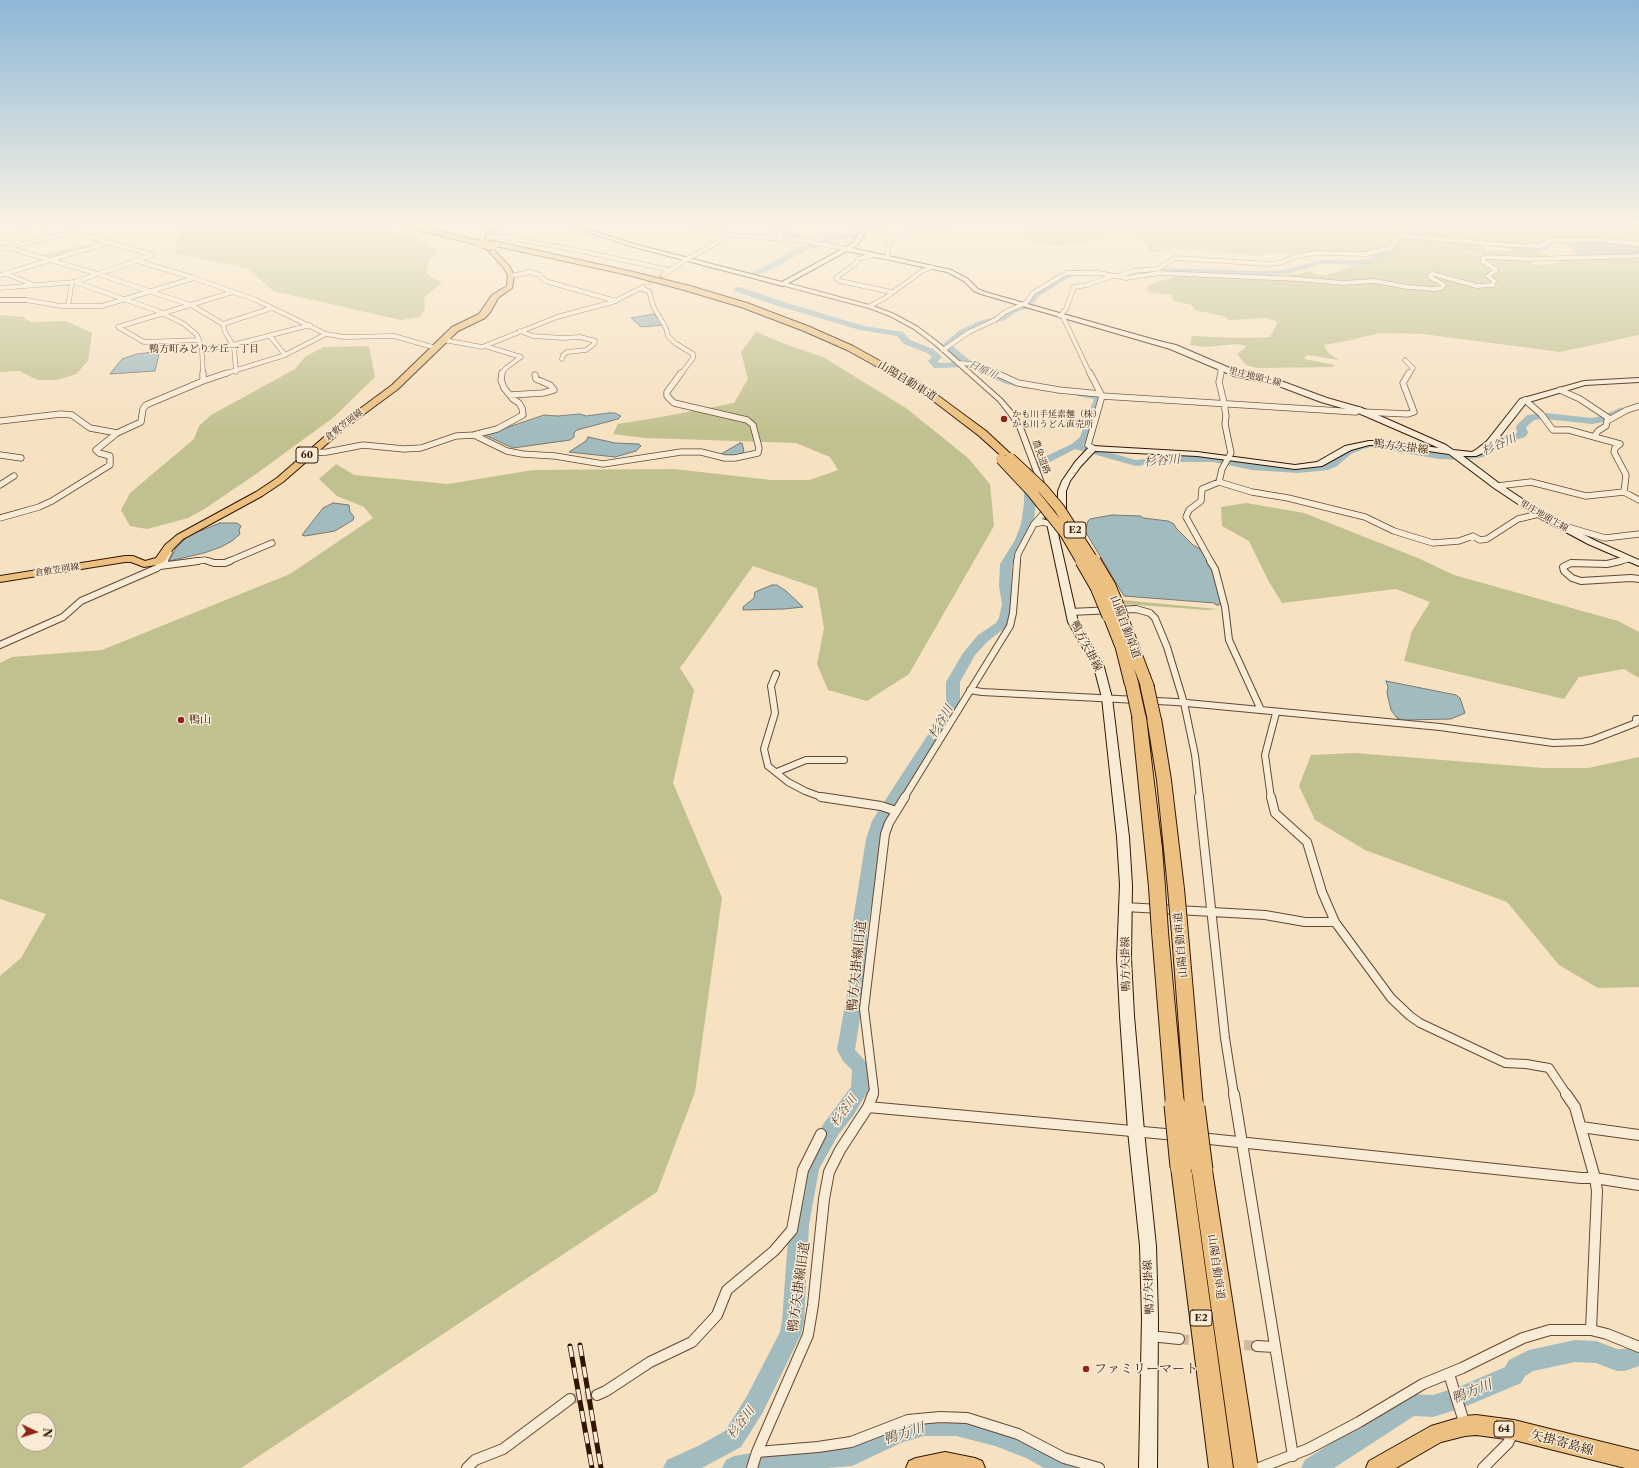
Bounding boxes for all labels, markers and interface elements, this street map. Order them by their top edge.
district label: 鴨方町みどりケ丘一丁目 [149,343,259,355]
street label: 山陽自動車道 [875,358,939,404]
water label: 日原川 [967,358,999,382]
street label: 里庄地頭上線 [1227,365,1283,389]
street label: 倉敷笠岡線 [323,407,365,443]
place label: かも川手延素麺（株） かも川うどん直売所 [1012,409,1102,430]
marker: かも川手延素麺（株） かも川うどん直売所 [999,414,1009,424]
water label: 杉谷川 [1480,431,1518,459]
street label: 鴨方矢掛線 [1373,437,1429,457]
street label: 農免道路 [1030,438,1052,476]
road number: 60 [296,447,318,463]
water label: 杉谷川 [1143,452,1181,470]
street label: 里庄地頭上線 [1518,498,1570,534]
road number: E2 [1064,522,1086,538]
street label: 倉敷笠岡線 [34,561,80,579]
street label: 山陽自動車道 [1107,594,1143,660]
street label: 鴨方矢掛線 [1068,619,1104,673]
water label: 杉谷川 [926,703,956,741]
place label: 鴨山 [189,713,211,727]
marker: 鴨山 [176,715,186,725]
street label: 山陽自動車道 [1172,912,1190,978]
street label: 鴨方矢掛線旧道 [844,920,870,1012]
street label: 鴨方矢掛線 [1119,936,1133,992]
water label: 杉谷川 [828,1092,860,1130]
street label: 山陽自動車道 [1205,1233,1227,1301]
street label: 鴨方矢掛線旧道 [785,1241,813,1333]
street label: 鴨方矢掛線 [1141,1259,1157,1315]
road number: E2 [1190,1310,1212,1326]
place label: ファミリーマート [1094,1361,1198,1377]
marker: ファミリーマート [1081,1364,1091,1374]
water label: 鴨方川 [1449,1376,1495,1408]
water label: 杉谷川 [724,1404,758,1442]
north arrow [16,1412,56,1452]
water label: 鴨方川 [881,1420,927,1448]
road number: 64 [1494,1421,1514,1437]
street label: 矢掛寄島線 [1529,1427,1595,1459]
text: N [40,1428,54,1438]

